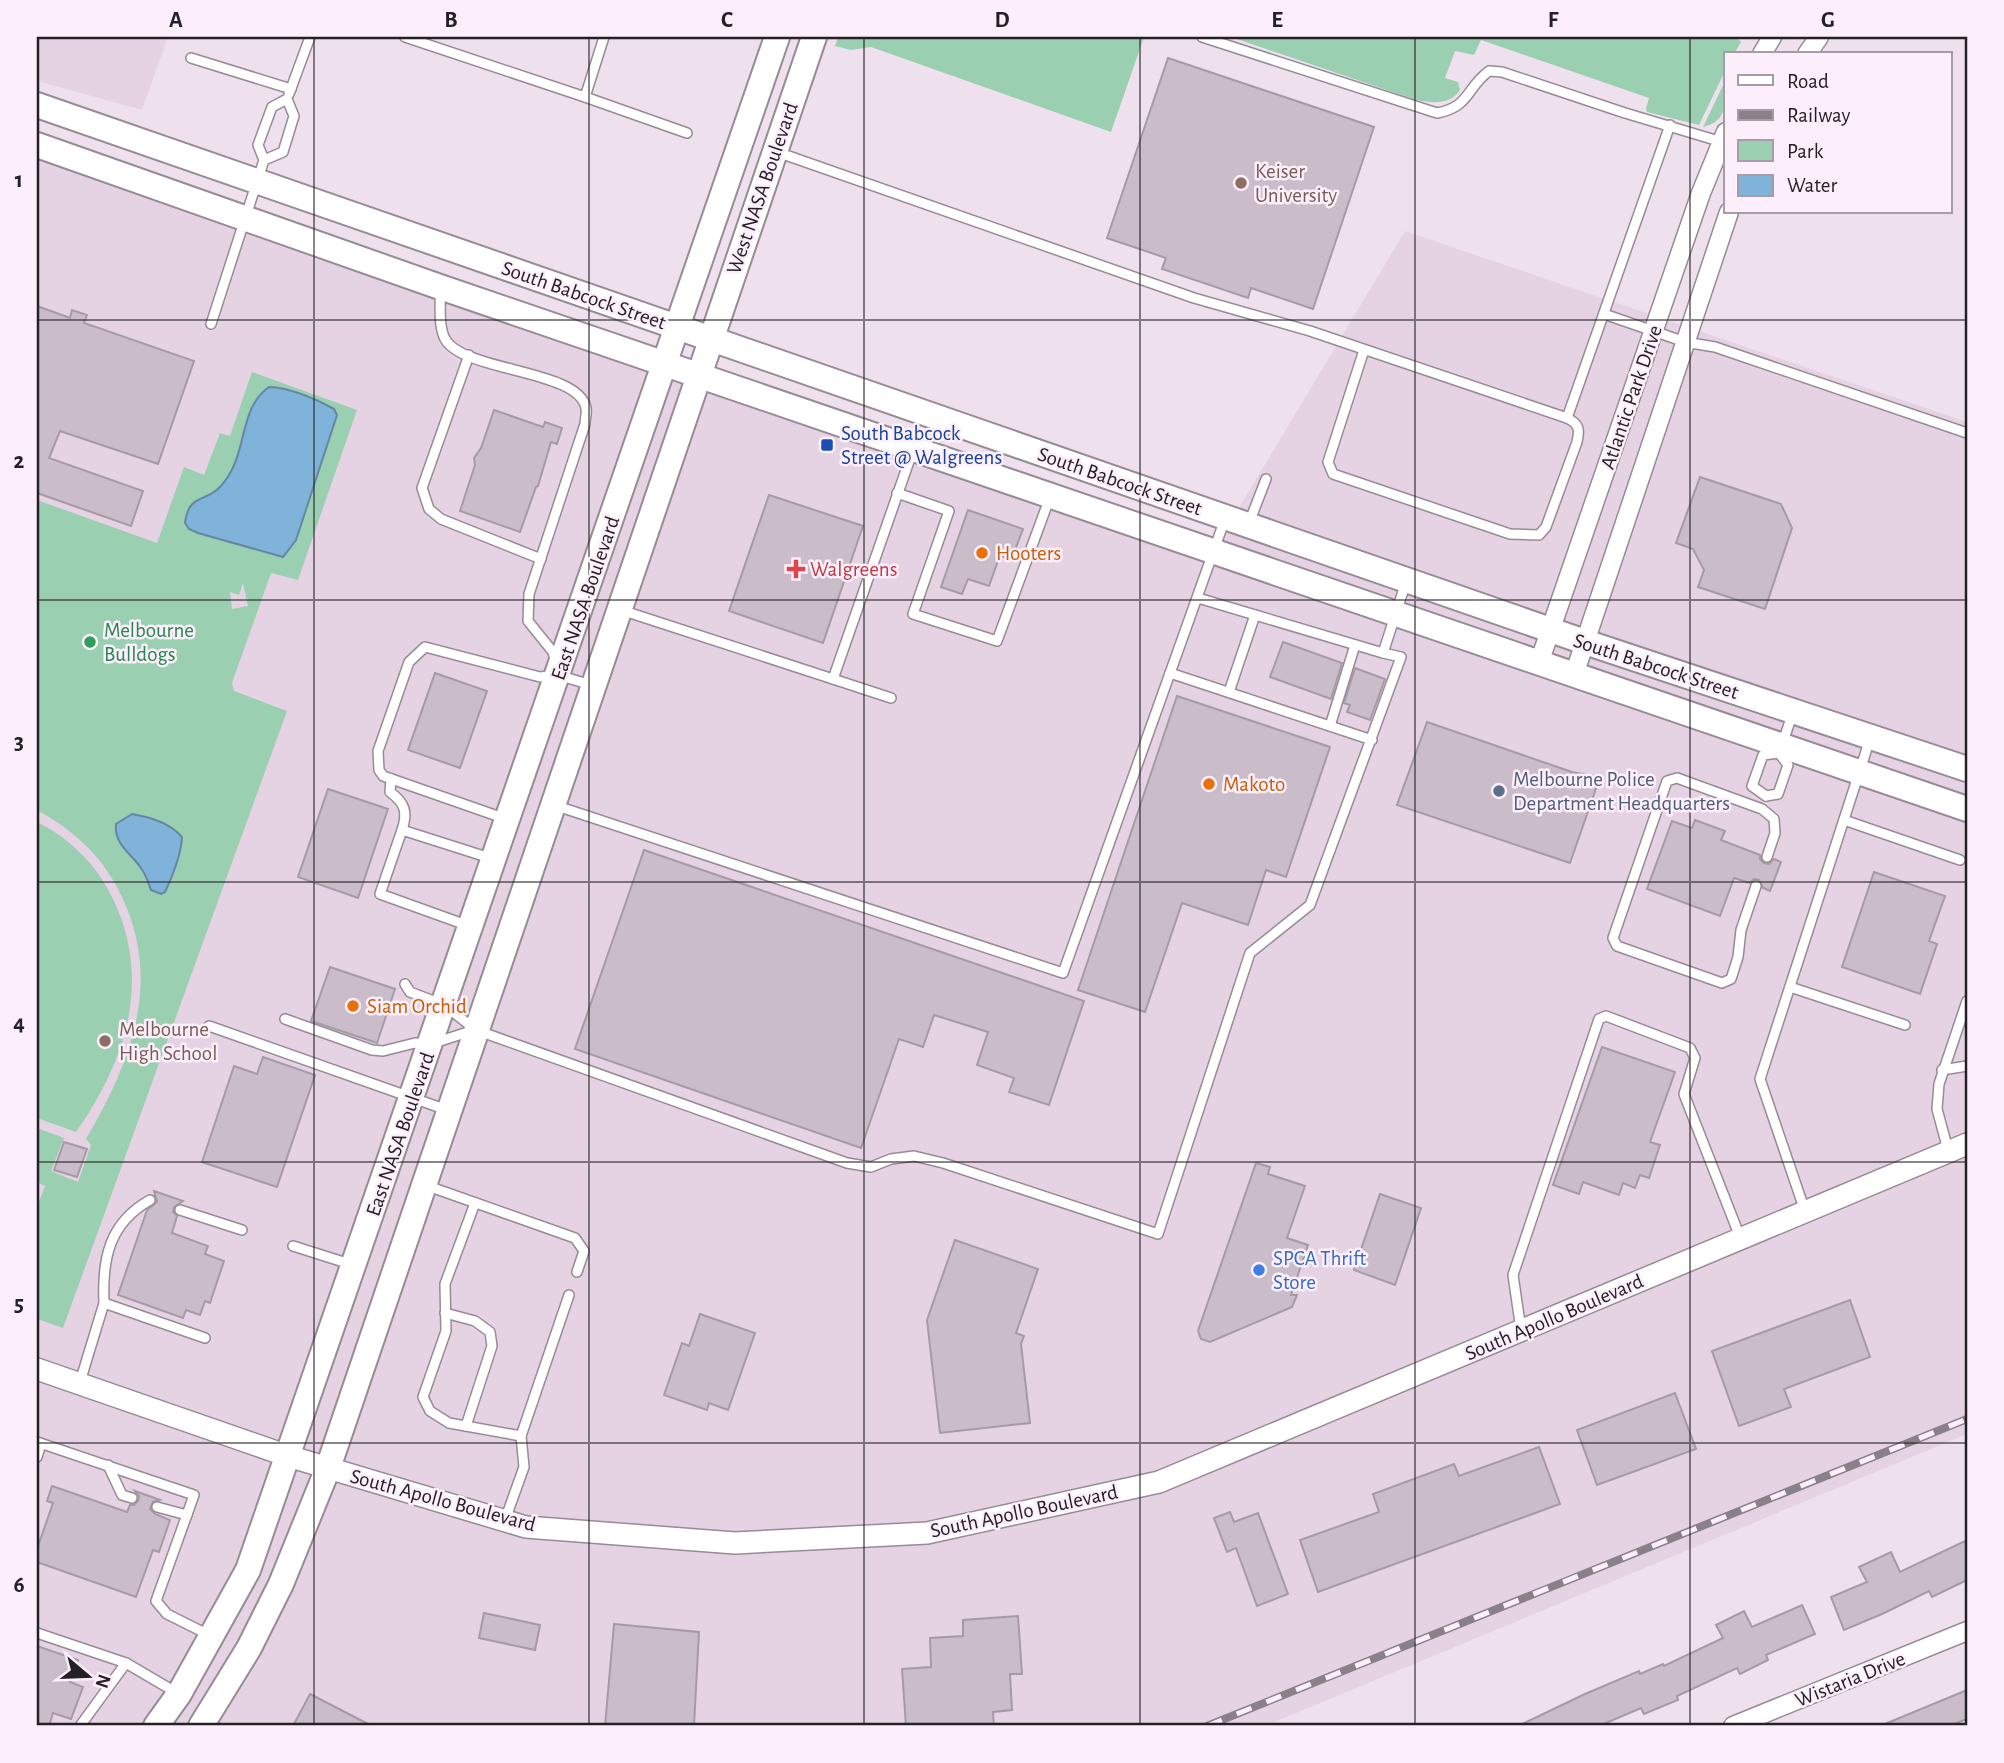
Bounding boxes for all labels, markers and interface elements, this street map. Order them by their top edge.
text: A [169,9,183,32]
text: B [444,9,458,32]
text: C [721,9,733,32]
text: D [994,9,1010,32]
text: E [1271,9,1283,32]
text: F [1548,9,1559,32]
text: G [1821,9,1835,32]
legend [1724,52,1952,214]
text: Road [1787,71,1829,92]
street label: West NASA Boulevard [723,99,802,277]
text: Railway [1787,105,1850,126]
text: Park [1787,141,1824,162]
place label: Keiser University [1255,161,1337,206]
text: 1 [15,169,23,192]
marker: Keiser University [1233,175,1249,191]
text: Water [1787,175,1837,196]
street label: South Babcock Street [499,257,669,334]
street label: Atlantic Park Drive [1597,323,1666,472]
place label: South Babcock Street @ Walgreens [841,423,1002,468]
marker: South Babcock Street @ Walgreens [819,437,835,453]
street label: South Babcock Street [1035,443,1205,520]
text: 2 [14,450,25,473]
street label: East NASA Boulevard [548,513,623,683]
place label: Hooters [996,543,1061,564]
marker: Hooters [974,545,990,561]
place label: Walgreens [810,559,897,580]
marker: Walgreens [788,561,804,577]
place label: Melbourne Bulldogs [104,620,194,665]
street label: South Babcock Street [1571,630,1741,703]
marker: Melbourne Bulldogs [82,634,98,650]
text: 3 [14,731,24,754]
place label: Melbourne Police Department Headquarters [1513,769,1730,814]
place label: Makoto [1223,774,1285,795]
marker: Makoto [1201,776,1217,792]
marker: Melbourne Police Department Headquarters [1491,783,1507,799]
place label: Siam Orchid [367,996,467,1017]
marker: Siam Orchid [345,998,361,1014]
text: 4 [13,1012,25,1035]
place label: Melbourne High School [119,1019,217,1064]
marker: Melbourne High School [97,1033,113,1049]
street label: East NASA Boulevard [363,1049,438,1219]
place label: SPCA Thrift Store [1273,1248,1367,1293]
marker: SPCA Thrift Store [1251,1262,1267,1278]
street label: South Apollo Boulevard [1462,1270,1646,1364]
text: 5 [14,1293,24,1316]
street label: South Apollo Boulevard [348,1466,538,1535]
street label: South Apollo Boulevard [928,1481,1120,1542]
text: 6 [13,1574,25,1597]
north arrow [52,1640,122,1710]
street label: Wistaria Drive [1792,1648,1908,1711]
text: N [92,1672,114,1690]

